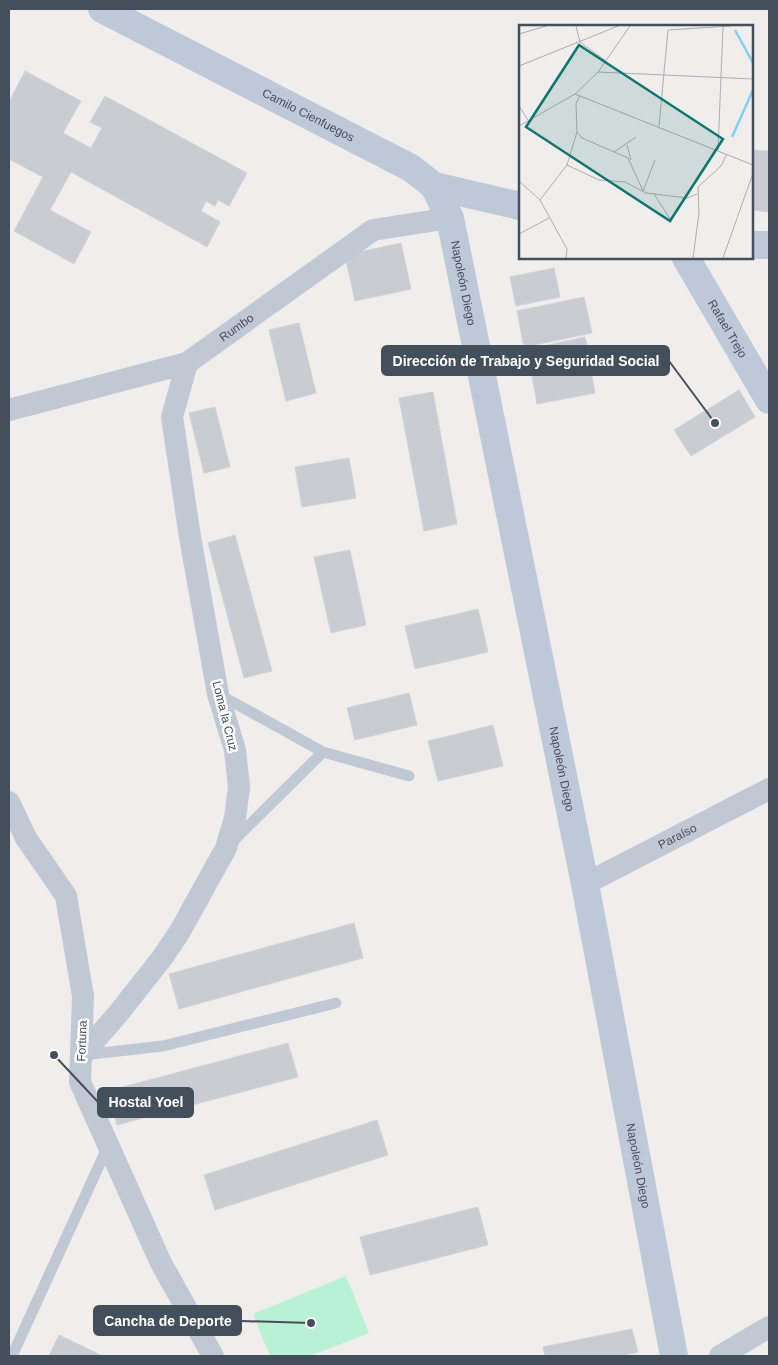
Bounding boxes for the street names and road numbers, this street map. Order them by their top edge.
street label: Camilo Cienfuegos [260,86,357,145]
street label: Napoleón Diego [448,239,479,327]
street label: Rafael Trejo [705,297,750,361]
street label: Rumbo [217,310,257,345]
street label: Loma la Cruz [210,680,240,752]
street label: Napoleón Diego [546,725,577,813]
street label: Paraíso [656,820,699,852]
street label: Fortuna [74,1020,90,1062]
street label: Napoleón Diego [623,1122,653,1210]

